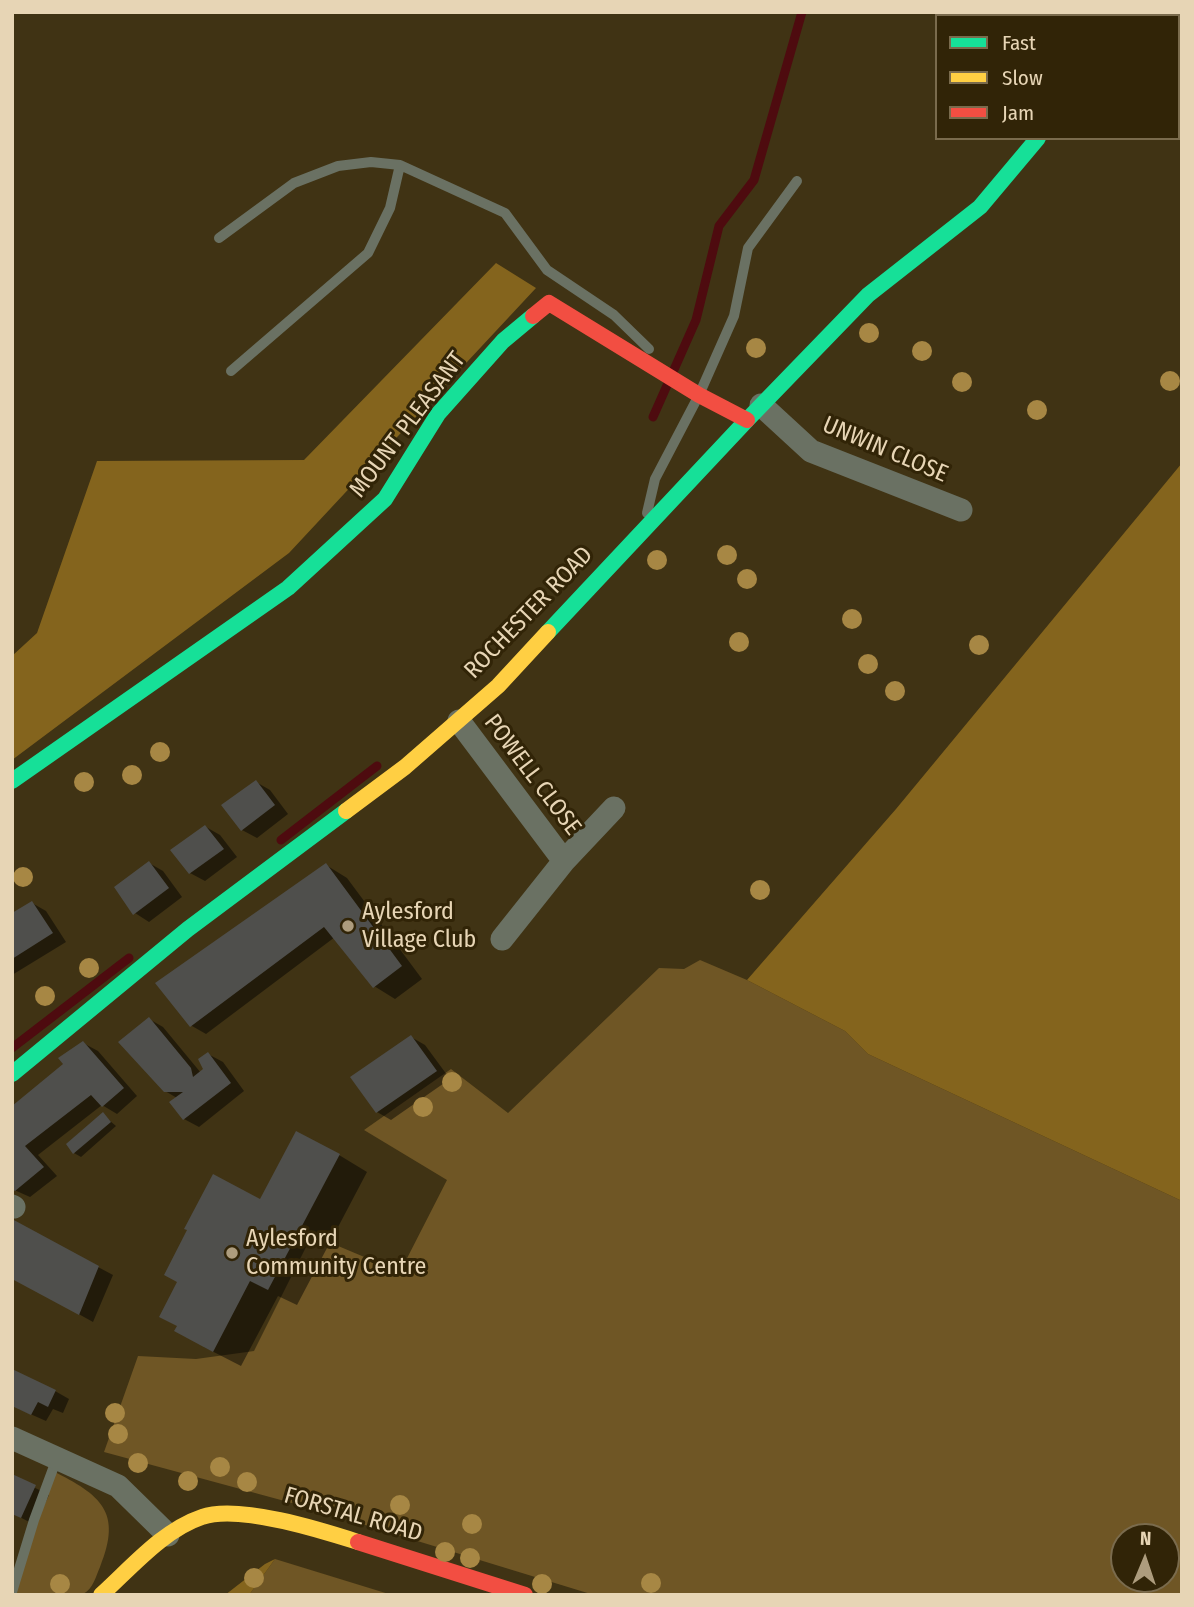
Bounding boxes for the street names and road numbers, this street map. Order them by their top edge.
street label: MOUNT PLEASANT [344,347,472,503]
street label: UNWIN CLOSE [818,411,952,489]
street label: ROCHESTER ROAD [459,541,599,685]
street label: POWELL CLOSE [477,709,587,841]
street label: FORSTAL ROAD [281,1482,425,1548]

